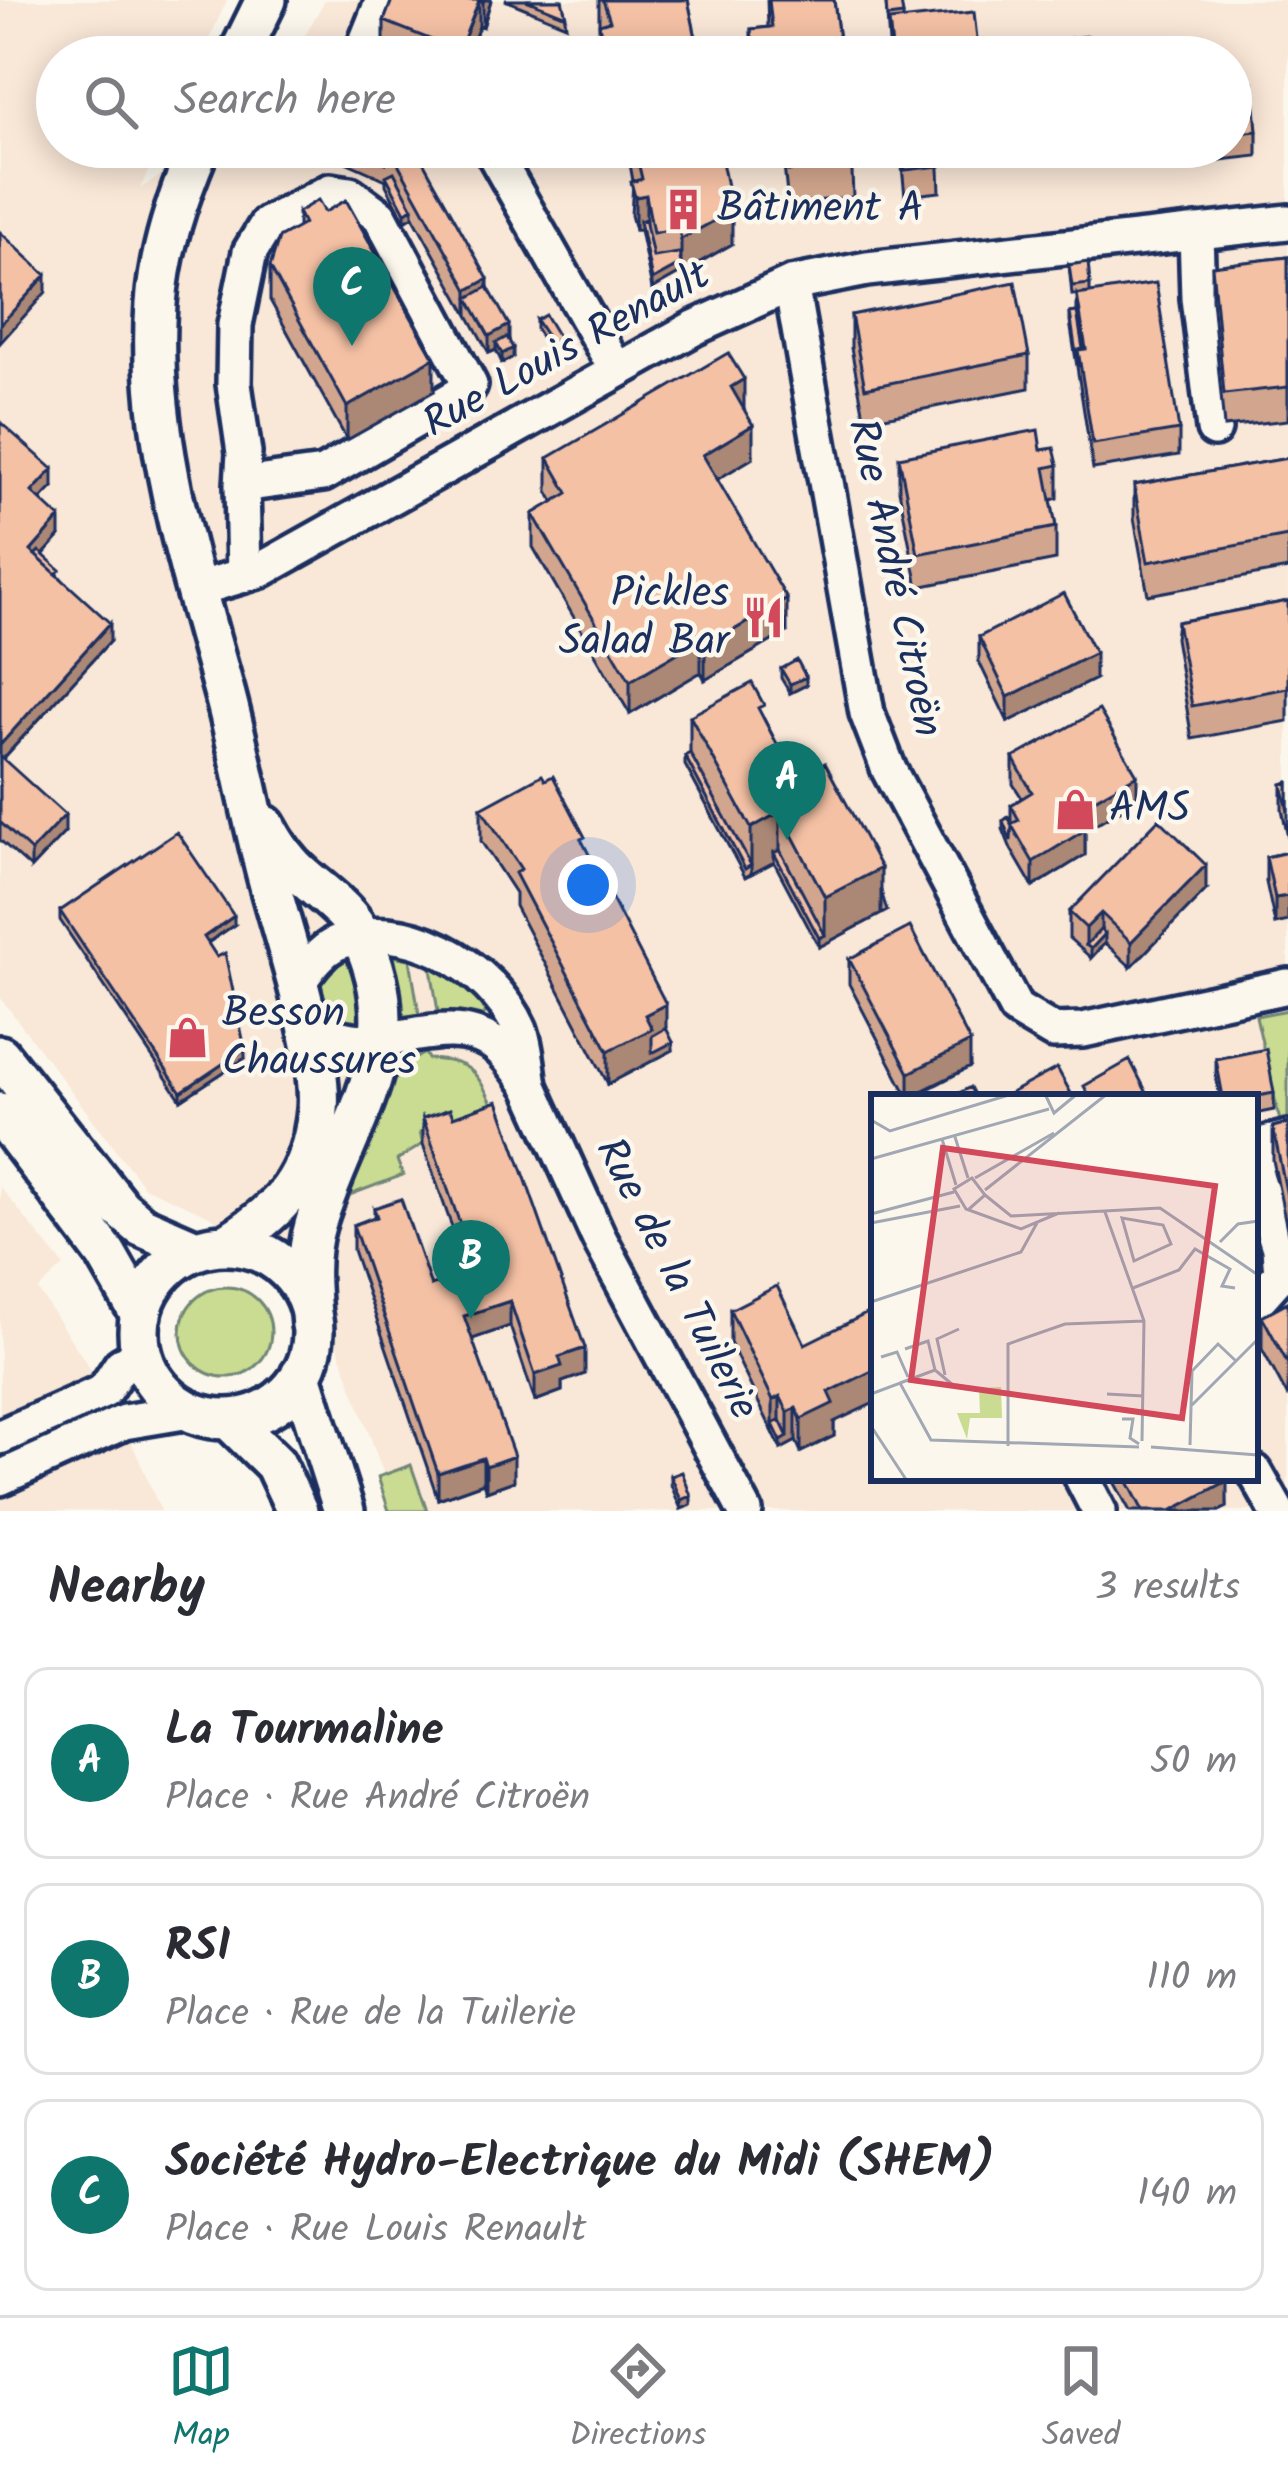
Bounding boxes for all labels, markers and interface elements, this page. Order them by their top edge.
search box [36,36,1252,168]
text: Search here [174,66,396,138]
icon: search [78,69,144,135]
place label: Bâtiment A [717,176,923,243]
building icon: Bâtiment A [660,186,706,232]
street label: Rue Louis Renault [411,243,724,457]
pin: C [313,247,391,346]
street label: Rue André Citroën [828,413,960,743]
place label: Pickles Salad Bar [559,561,731,676]
restaurant icon: Pickles Salad Bar [740,595,786,641]
pin: A [748,741,826,840]
place label: AMS [1109,776,1190,843]
shop icon: AMS [1052,786,1098,832]
your location [558,855,618,915]
place label: Besson Chaussures [222,981,416,1096]
shop icon: Besson Chaussures [165,1015,211,1061]
inset map [871,1094,1258,1481]
street label: Rue de la Tuilerie [576,1126,776,1432]
pin: B [432,1220,510,1319]
text: Nearby [48,1549,205,1630]
text: 3 results [1095,1558,1240,1620]
text: La Tourmaline [165,1696,443,1768]
text: A [78,1732,102,1794]
text: 50 m [1150,1732,1237,1794]
text: Place · Rue André Citroën [165,1768,590,1830]
text: RSI [165,1912,231,1984]
text: B [78,1948,102,2010]
text: 110 m [1146,1948,1237,2010]
text: Place · Rue de la Tuilerie [165,1984,576,2046]
text: Société Hydro-Electrique du Midi (SHEM) [165,2128,995,2200]
text: C [78,2164,102,2226]
text: 140 m [1137,2164,1237,2226]
text: Place · Rue Louis Renault [165,2200,586,2262]
tab: Map [168,2338,234,2463]
tab: Directions [569,2338,706,2463]
tab: Saved [1042,2338,1120,2463]

